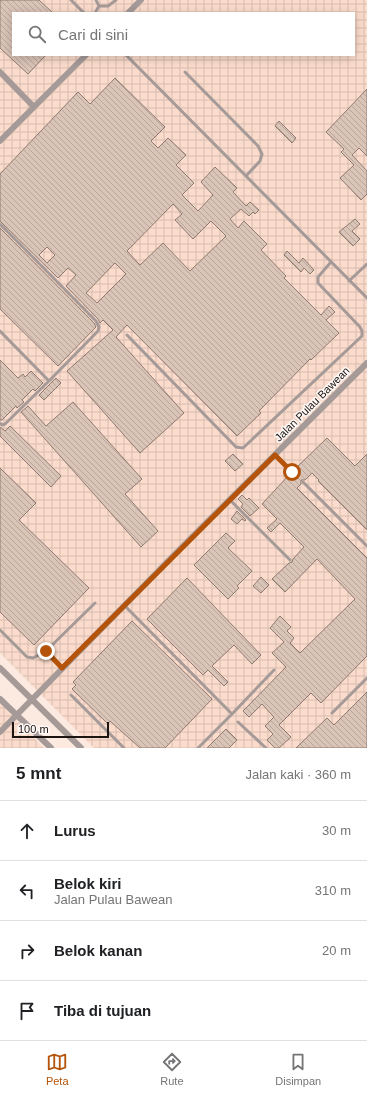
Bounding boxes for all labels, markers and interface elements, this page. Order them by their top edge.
search box [12,12,355,56]
icon: search [26,23,48,45]
text: Cari di sini [58,26,128,43]
street label: Jalan Pulau Bawean [272,364,352,444]
route start [283,463,301,481]
route end [37,642,55,660]
scale bar [12,720,109,739]
text: 100 m [18,723,49,735]
text: 5 mnt [16,764,61,783]
text: Jalan kaki · 360 m [246,767,351,782]
icon: ahead [16,820,38,842]
text: Lurus [54,822,96,839]
text: 30 m [322,823,351,838]
text: Belok kiri [54,875,122,892]
icon: left [16,880,38,902]
text: 310 m [315,883,351,898]
text: Jalan Pulau Bawean [54,892,173,907]
icon: right [16,940,38,962]
text: Belok kanan [54,942,142,959]
text: 20 m [322,943,351,958]
icon: arrive [16,1000,38,1022]
text: Tiba di tujuan [54,1002,151,1019]
tab: Peta [46,1051,69,1087]
tab: Rute [160,1051,184,1087]
tab: Disimpan [275,1051,321,1087]

